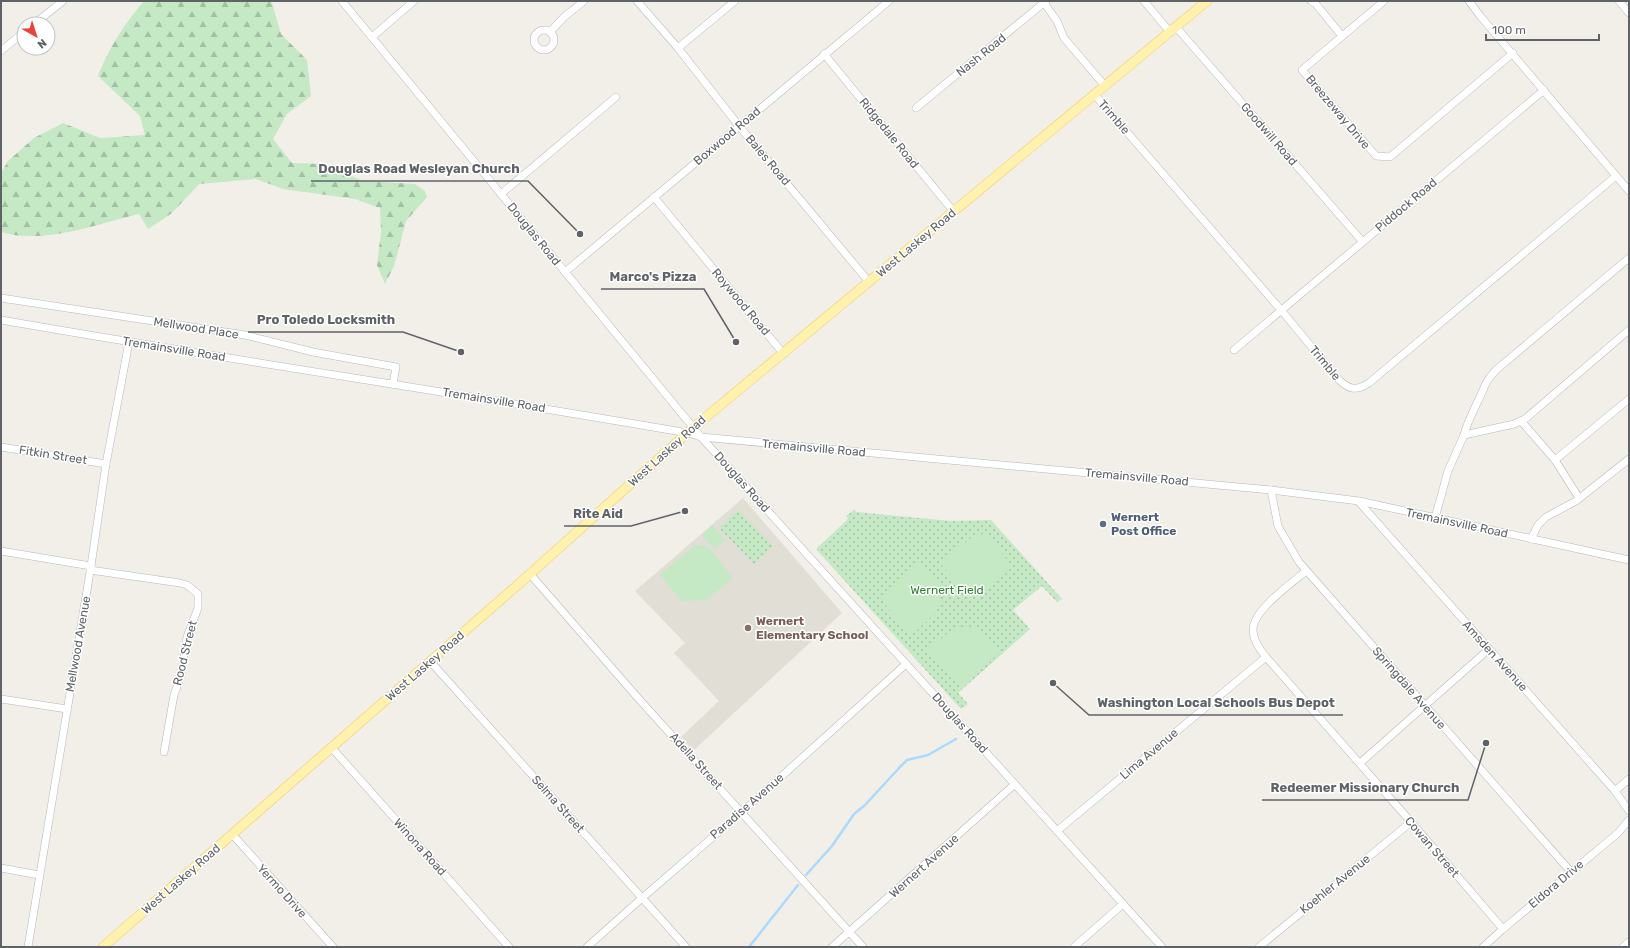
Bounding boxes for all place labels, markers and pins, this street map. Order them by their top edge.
callout: Douglas Road Wesleyan Church [311,156,528,181]
callout: Marco's Pizza [601,264,704,289]
callout: Pro Toledo Locksmith [248,307,403,332]
callout: Rite Aid [564,501,631,526]
place label: Wernert Post Office [1111,510,1176,538]
marker: Wernert Post Office [1098,519,1108,529]
place label: Wernert Elementary School [756,614,868,642]
marker: Wernert Elementary School [743,623,753,633]
callout: Washington Local Schools Bus Depot [1089,690,1343,715]
callout: Redeemer Missionary Church [1262,775,1468,800]

